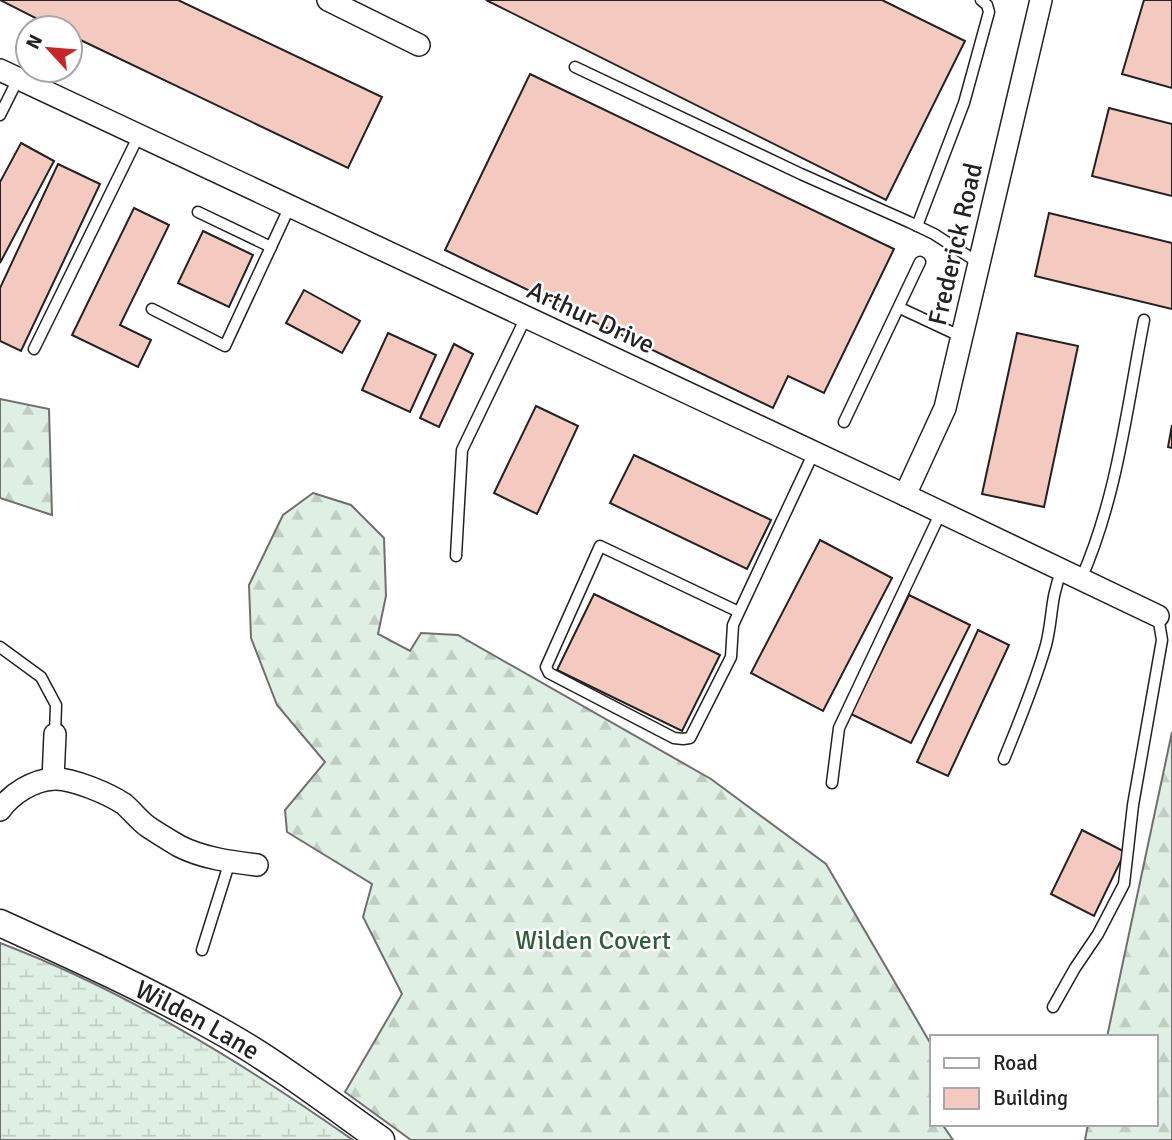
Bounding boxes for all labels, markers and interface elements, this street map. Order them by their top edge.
north arrow [14,14,84,84]
text: N [21,31,48,53]
street label: Frederick Road [922,160,990,328]
street label: Arthur Drive [522,274,659,361]
park label: Wilden Covert [515,925,671,957]
street label: Wilden Lane [130,974,265,1068]
legend [930,1035,1158,1126]
text: Road [993,1050,1038,1076]
text: Building [993,1085,1068,1111]

